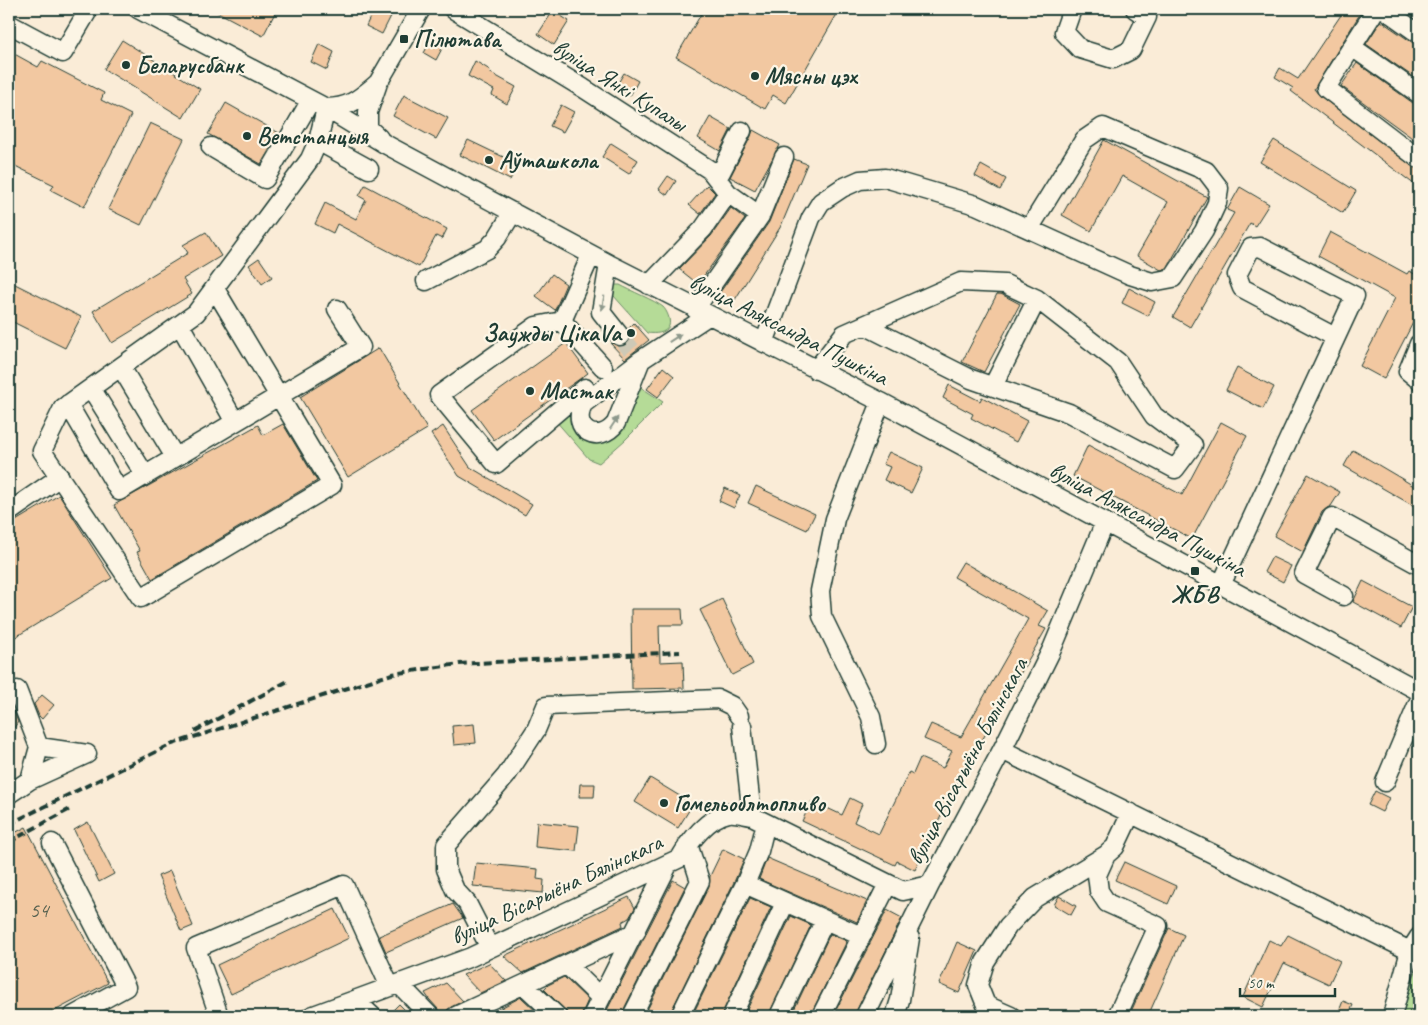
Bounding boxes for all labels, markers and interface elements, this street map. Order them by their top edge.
place label: Пілютава [414,24,503,54]
street label: вуліца Янкі Купалы [547,32,695,139]
marker: Пілютава [398,33,410,45]
place label: Беларусбанк [136,50,246,80]
marker: Беларусбанк [120,59,132,71]
place label: Мясны цэх [765,61,858,91]
marker: Мясны цэх [749,70,761,82]
place label: Ветстанцыя [257,121,369,151]
marker: Ветстанцыя [241,130,253,142]
place label: Аўташкола [499,145,600,175]
marker: Аўташкола [483,154,495,166]
street label: вуліца Аляксандра Пушкіна [685,266,895,393]
one-way arrow [598,295,606,311]
place label: Заужды ЦікаVа [483,318,623,348]
marker: Заужды ЦікаVа [625,327,637,339]
one-way arrow [668,333,681,343]
place label: Мастак [540,376,615,406]
marker: Мастак [524,385,536,397]
one-way arrow [610,417,619,430]
street label: вуліца Аляксандра Пушкіна [1044,454,1253,584]
marker: ЖБВ [1189,565,1201,577]
place label: ЖБВ [1171,579,1220,609]
street label: вуліца Вісарыёна Бялінскага [900,651,1035,870]
place label: Гомельоблтопливо [674,788,827,818]
marker: Гомельоблтопливо [658,797,670,809]
street label: вуліца Вісарыёна Бялінскага [445,826,668,951]
house number: 54 [30,897,51,923]
scale bar [1240,965,1336,997]
text: 50 m [1248,974,1275,993]

